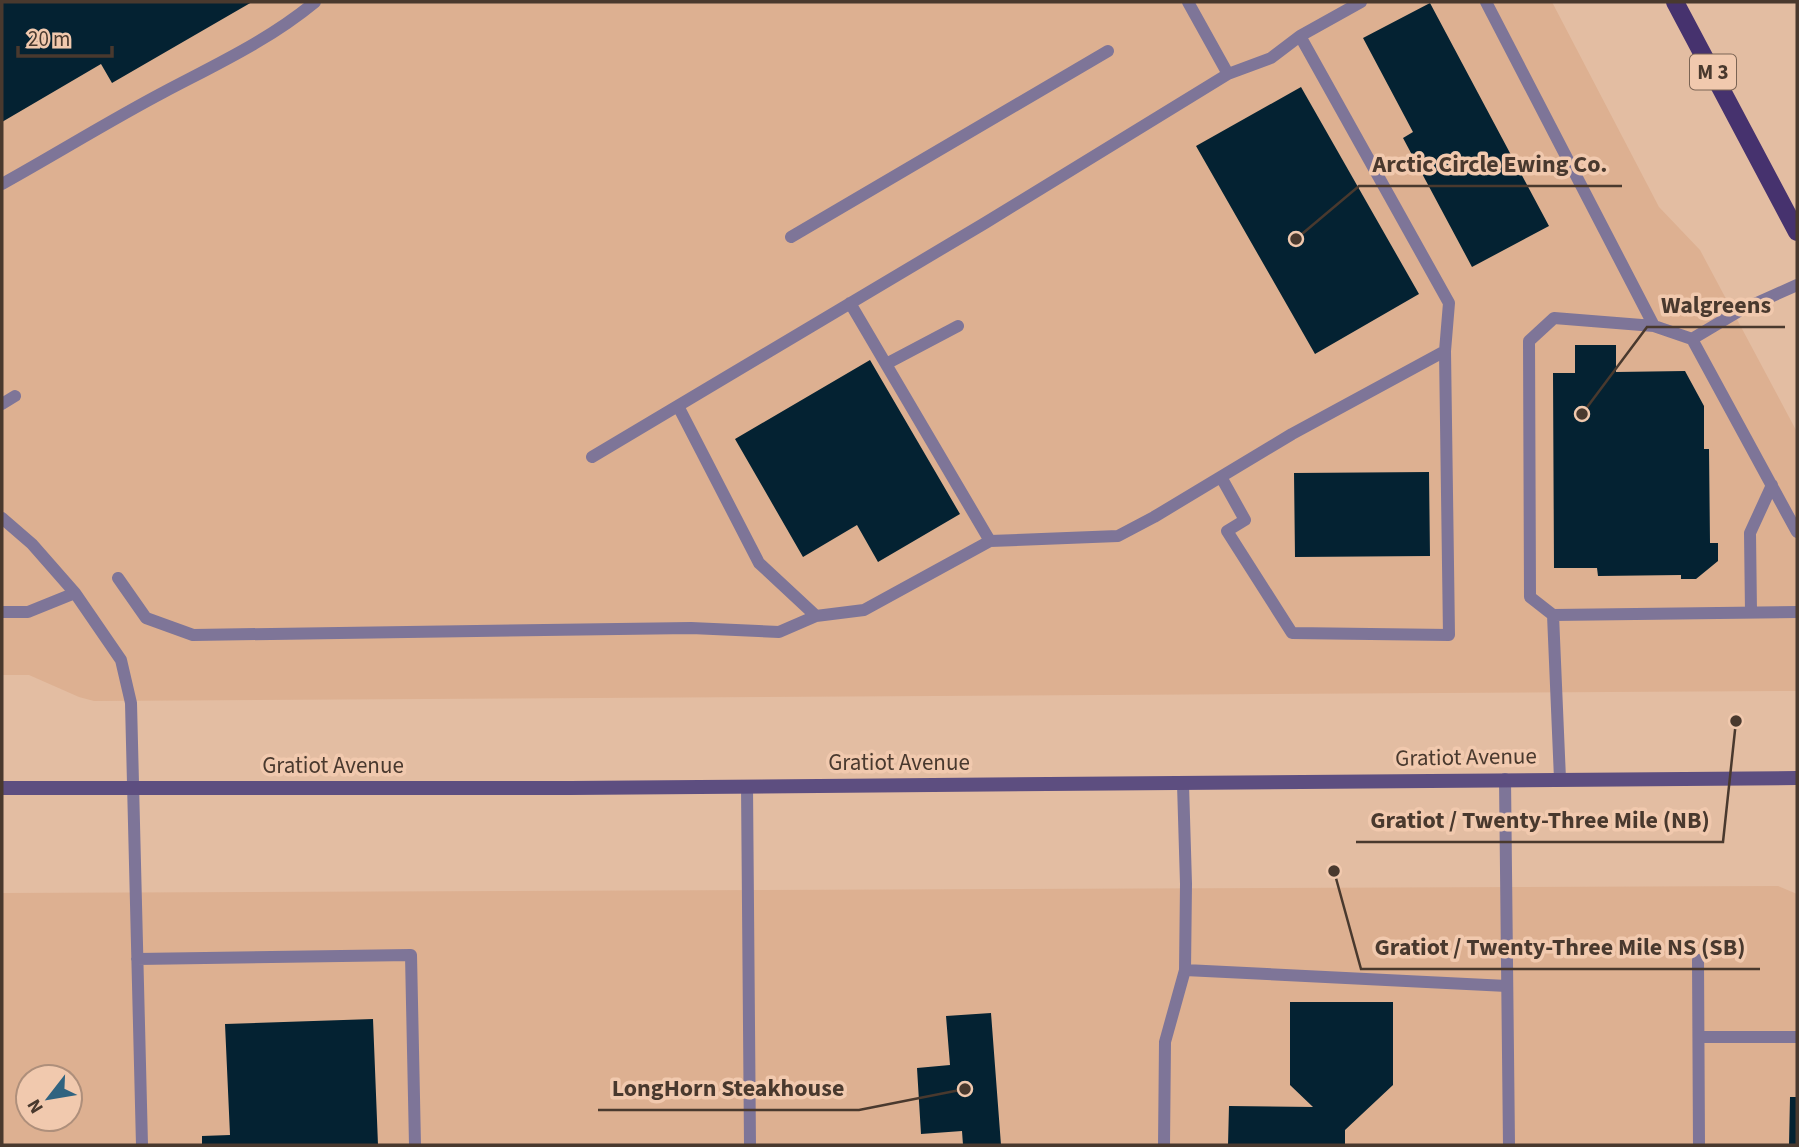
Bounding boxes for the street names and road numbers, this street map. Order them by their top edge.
road number: M 3 [1690,55,1736,90]
street label: Gratiot Avenue [1395,739,1537,775]
street label: Gratiot Avenue [828,746,970,779]
street label: Gratiot Avenue [262,749,404,782]

